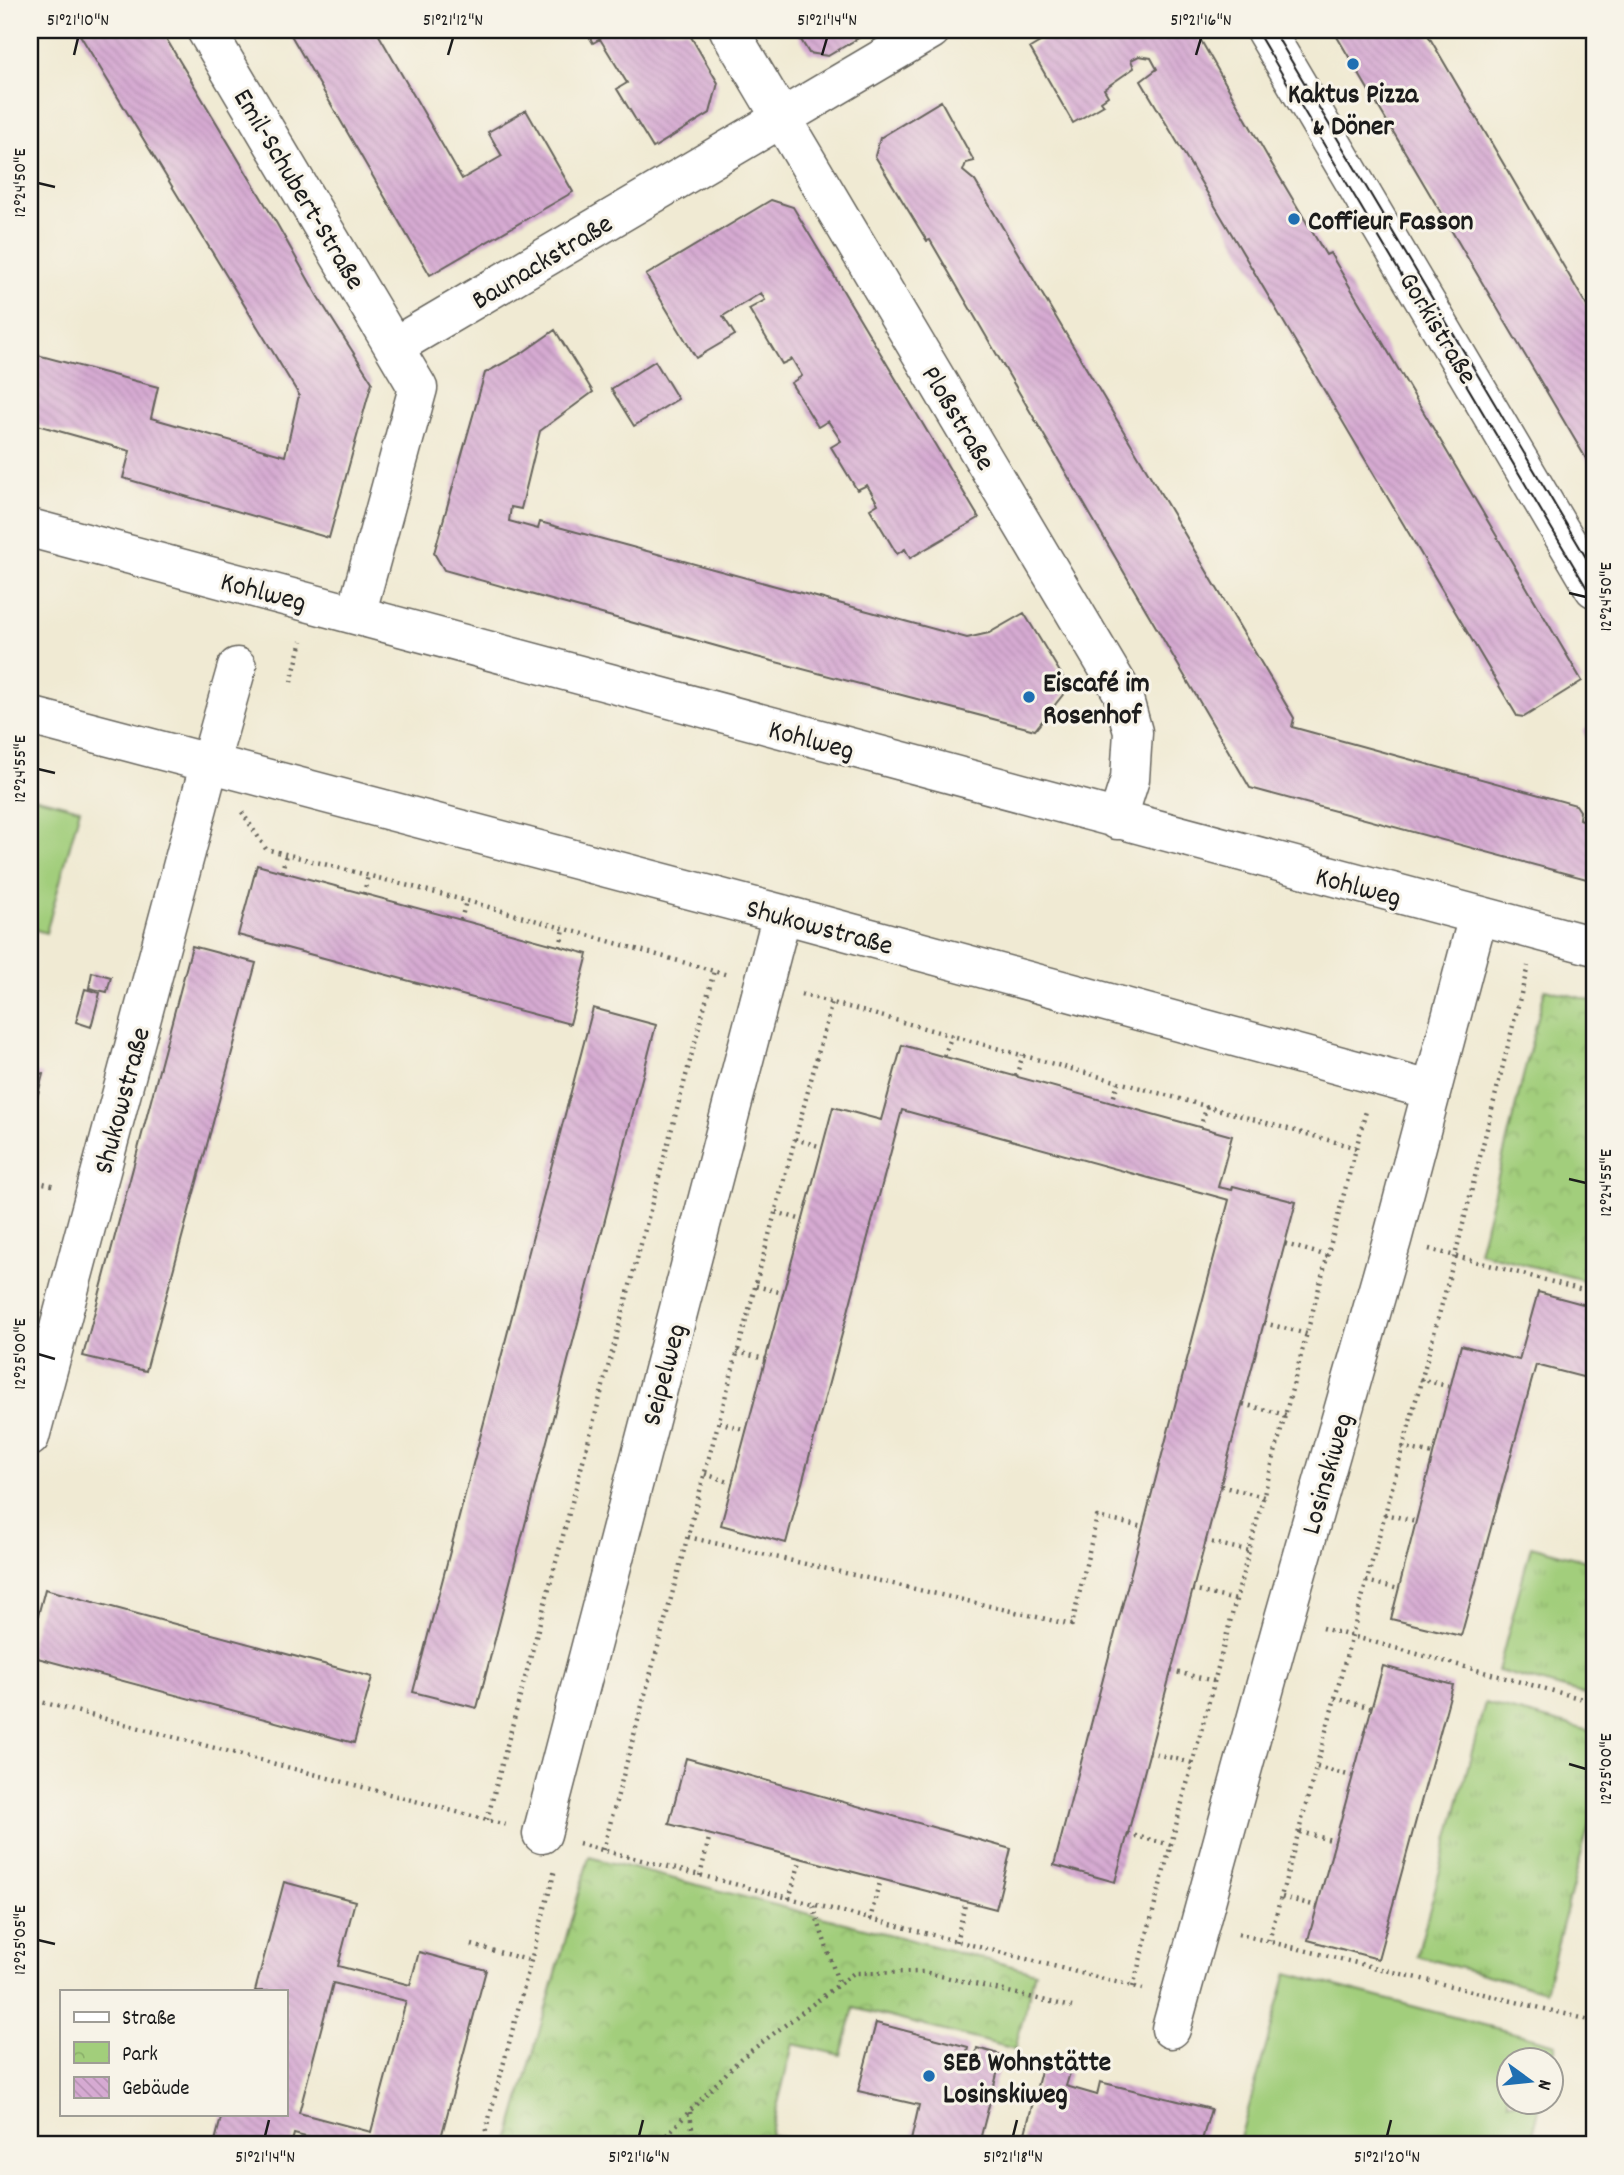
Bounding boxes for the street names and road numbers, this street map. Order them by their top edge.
street label: Emil-Schubert-Straße [221,82,373,299]
street label: Baunackstraße [465,206,622,322]
street label: Gorkistraße [1386,266,1485,393]
street label: Ploßstraße [909,359,1003,480]
street label: Kohlweg [215,564,310,625]
street label: Kohlweg [763,712,858,773]
street label: Kohlweg [1310,859,1405,920]
street label: Shukowstraße [741,891,897,969]
street label: Shukowstraße [86,1023,164,1179]
street label: Seipelweg [634,1320,700,1431]
street label: Losinskiweg [1293,1409,1366,1540]

